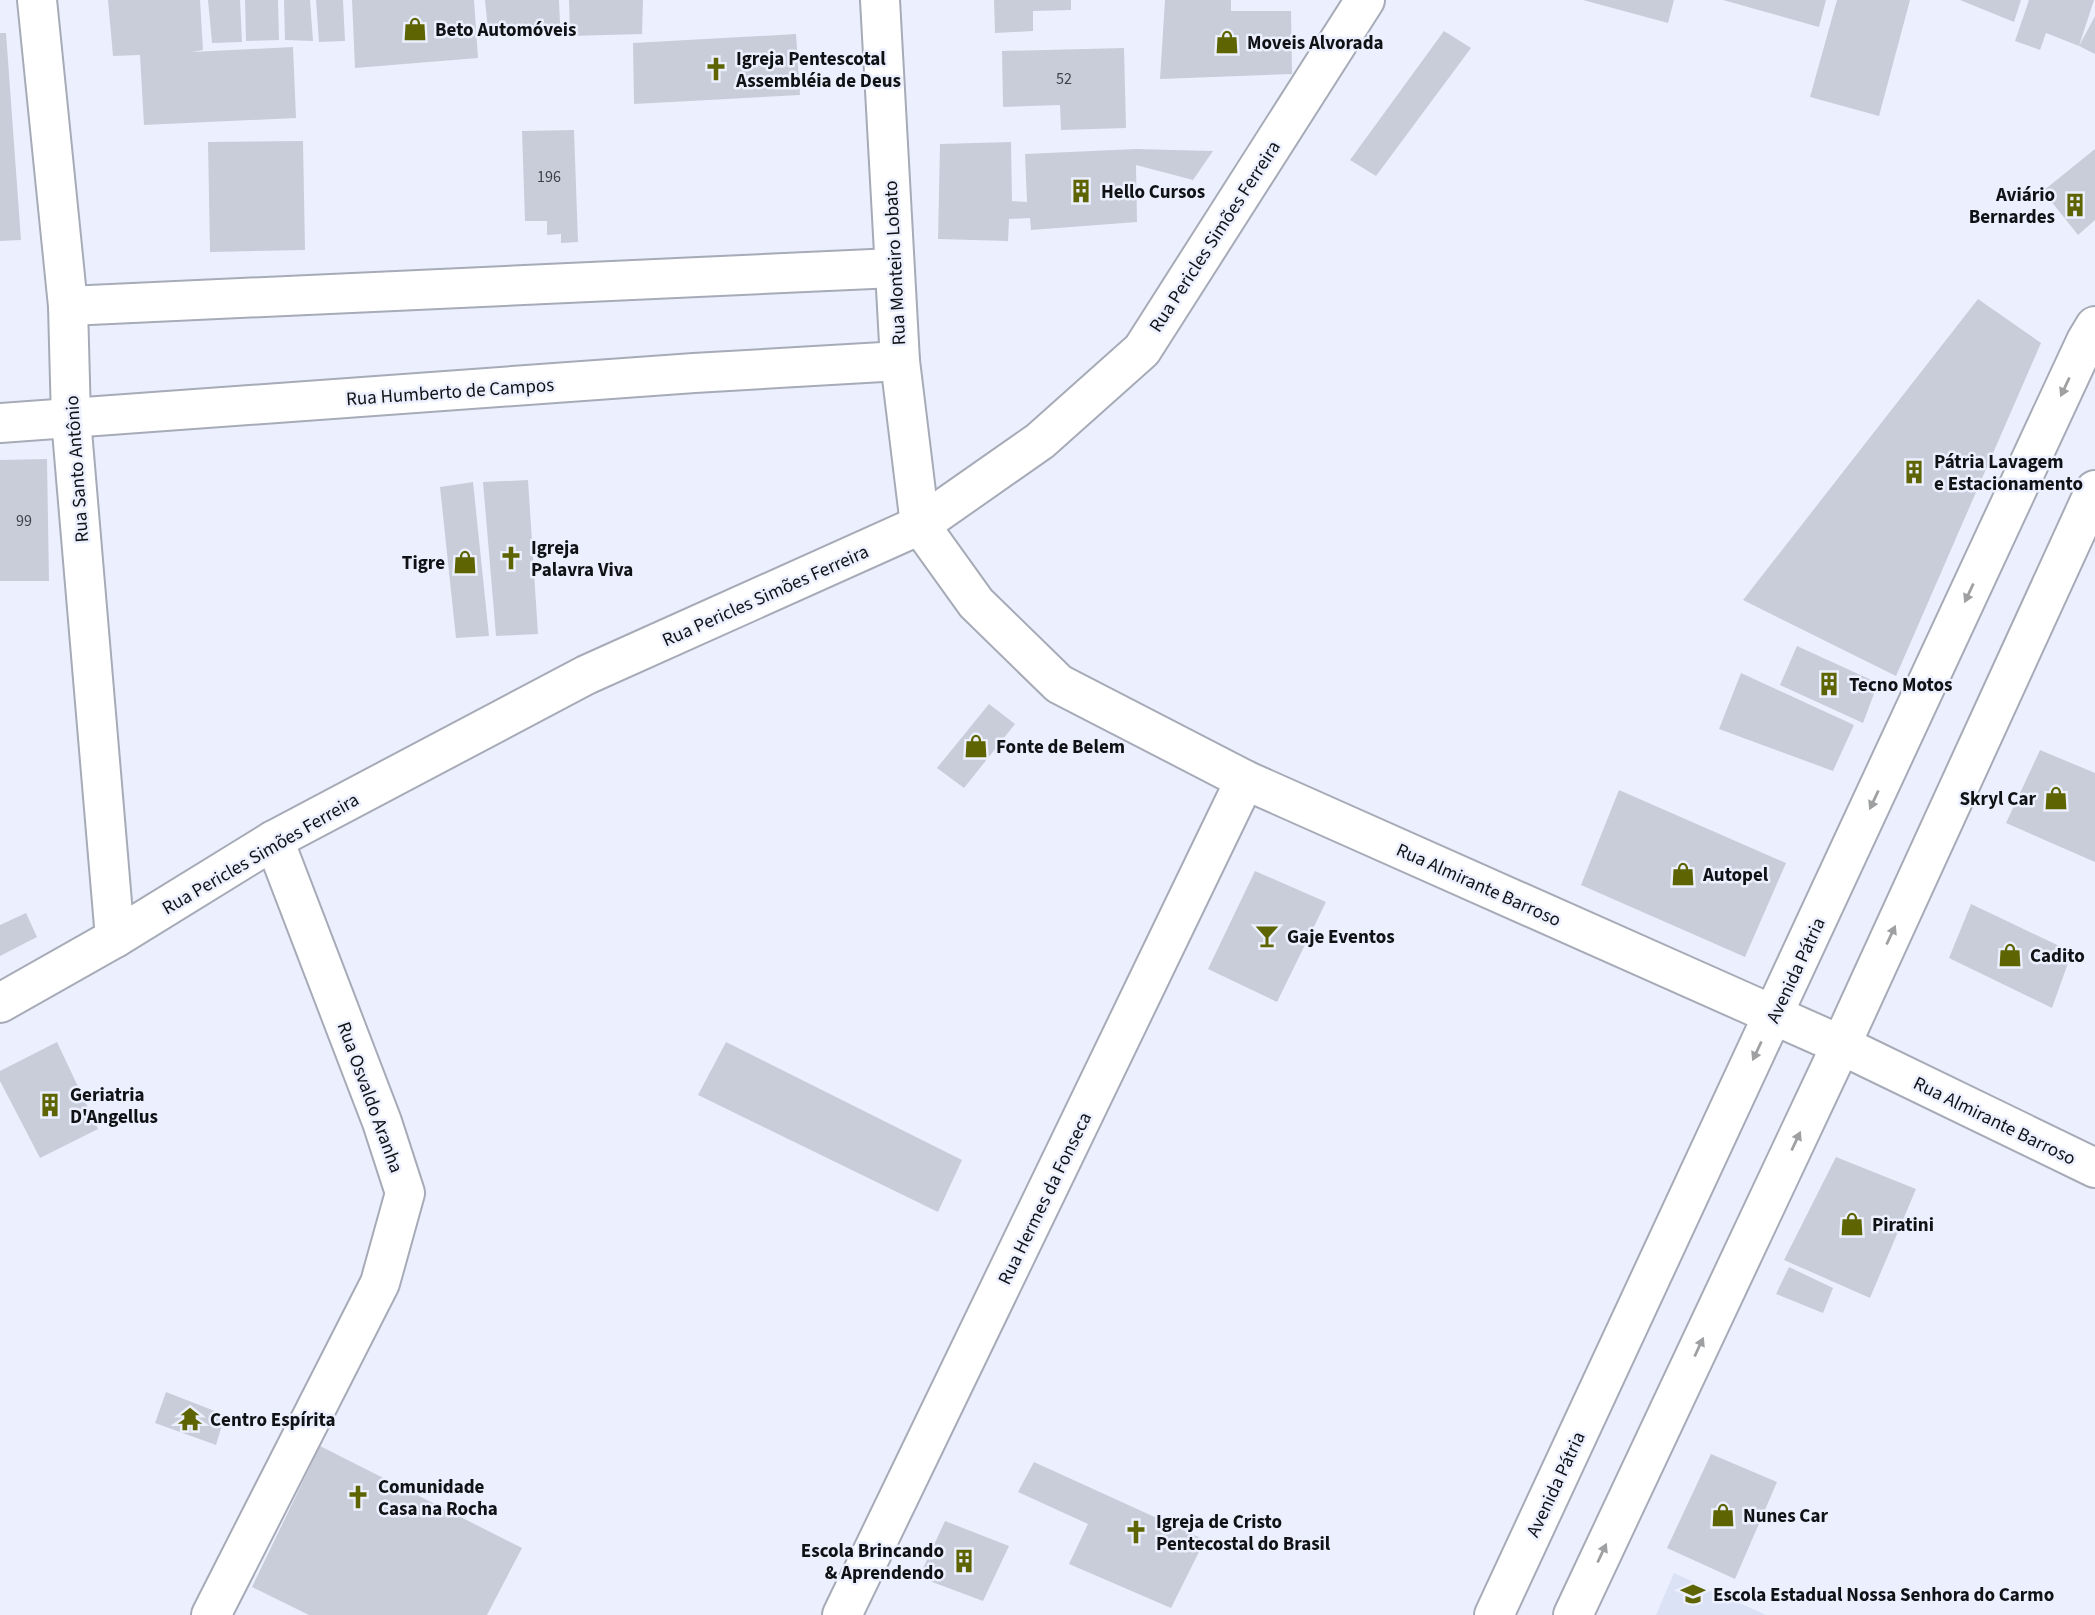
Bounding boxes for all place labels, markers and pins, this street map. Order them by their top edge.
shop icon: Beto Automóveis [401,15,429,43]
place label: Beto Automóveis [435,17,577,44]
shop icon: Moveis Alvorada [1213,28,1241,56]
place label: Moveis Alvorada [1247,30,1384,57]
place label: Igreja Pentescotal Assembléia de Deus [735,46,901,95]
church icon: Igreja Pentescotal Assembléia de Deus [702,55,730,83]
building icon: Hello Cursos [1067,177,1095,205]
place label: Hello Cursos [1101,179,1205,206]
place label: Aviário Bernardes [1969,182,2055,231]
building icon: Aviário Bernardes [2061,191,2089,219]
place label: Pátria Lavagem e Estacionamento [1934,449,2083,498]
building icon: Pátria Lavagem e Estacionamento [1900,458,1928,486]
place label: Igreja Palavra Viva [531,535,633,584]
church icon: Igreja Palavra Viva [497,544,525,572]
shop icon: Tigre [451,548,479,576]
place label: Tigre [402,550,445,577]
building icon: Tecno Motos [1815,670,1843,698]
place label: Tecno Motos [1849,672,1952,699]
shop icon: Fonte de Belem [962,732,990,760]
place label: Fonte de Belem [996,734,1125,761]
shop icon: Skryl Car [2042,784,2070,812]
place label: Skryl Car [1960,786,2036,813]
shop icon: Autopel [1669,860,1697,888]
place label: Autopel [1702,862,1769,889]
bar icon: Gaje Eventos [1253,922,1281,950]
place label: Gaje Eventos [1287,924,1395,951]
shop icon: Cadito [1996,941,2024,969]
place label: Cadito [2030,943,2085,970]
place label: Geriatria D'Angellus [70,1082,158,1131]
building icon: Geriatria D'Angellus [36,1091,64,1119]
shop icon: Piratini [1838,1210,1866,1238]
place label: Piratini [1872,1212,1934,1239]
temple icon: Centro Espírita [176,1405,204,1433]
place label: Centro Espírita [210,1407,335,1434]
place label: Comunidade Casa na Rocha [378,1474,498,1523]
church icon: Comunidade Casa na Rocha [344,1483,372,1511]
shop icon: Nunes Car [1709,1501,1737,1529]
place label: Nunes Car [1743,1503,1828,1530]
place label: Igreja de Cristo Pentecostal do Brasil [1156,1509,1331,1558]
church icon: Igreja de Cristo Pentecostal do Brasil [1122,1518,1150,1546]
place label: Escola Brincando & Aprendendo [801,1538,944,1587]
building icon: Escola Brincando & Aprendendo [950,1547,978,1575]
school or university icon: Escola Estadual Nossa Senhora do Carmo [1679,1580,1707,1608]
place label: Escola Estadual Nossa Senhora do Carmo [1713,1582,2054,1609]

